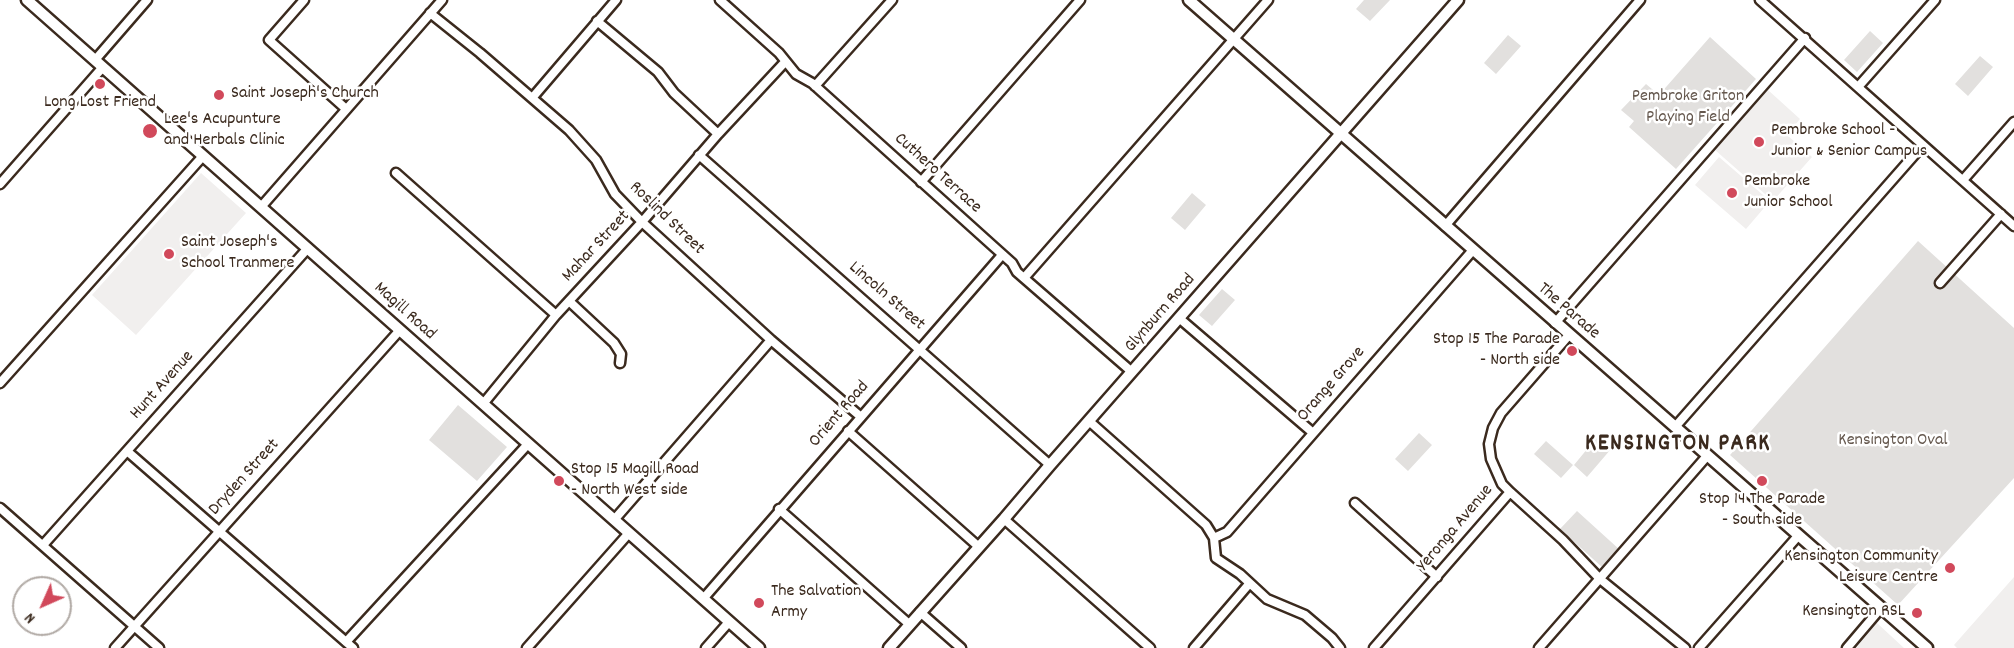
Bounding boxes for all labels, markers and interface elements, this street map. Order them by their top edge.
marker: Long Lost Friend [93,77,107,91]
place label: Saint Joseph's Church [231,84,379,106]
park label: Pembroke Griton Playing Field [1632,87,1744,130]
marker: Saint Joseph's Church [212,88,226,102]
place label: Long Lost Friend [44,93,156,115]
place label: Lee's Acupunture and Herbals Clinic [164,110,285,152]
place label: Pembroke School - Junior & Senior Campus [1771,121,1927,164]
marker: Lee's Acupunture and Herbals Clinic [141,122,159,140]
street label: Cuthero Terrace [889,129,985,219]
marker: Pembroke School - Junior & Senior Campus [1752,135,1766,149]
place label: Pembroke Junior School [1744,172,1832,214]
street label: Roslind Street [624,178,708,260]
marker: Pembroke Junior School [1725,186,1739,200]
street label: Mahar Street [558,207,636,287]
place label: Saint Joseph's School Tranmere [181,233,294,276]
marker: Saint Joseph's School Tranmere [162,247,176,261]
street label: Lincoln Street [843,258,929,336]
street label: Glynburn Road [1121,270,1201,358]
street label: Magill Road [368,278,440,346]
street label: The Parade [1532,279,1604,345]
place label: Stop 15 The Parade - North side [1433,330,1560,372]
street label: Orange Grove [1293,343,1371,427]
marker: Stop 15 The Parade - North side [1565,344,1579,358]
street label: Hunt Avenue [126,347,200,425]
street label: Orient Road [805,377,875,453]
park label: Kensington Oval [1838,431,1948,453]
district label: KENSINGTON PARK [1585,432,1771,460]
street label: Dryden Street [205,435,285,521]
place label: Stop 15 Magill Road - North West side [571,460,699,502]
marker: Stop 15 Magill Road - North West side [552,474,566,488]
marker: Stop 14 The Parade - South side [1755,474,1769,488]
street label: Yeronga Avenue [1413,481,1499,577]
place label: Stop 14 The Parade - South side [1699,490,1825,532]
place label: Kensington Community Leisure Centre [1784,547,1938,590]
marker: Kensington Community Leisure Centre [1943,561,1957,575]
north arrow [12,576,72,636]
place label: The Salvation Army [771,582,861,624]
marker: The Salvation Army [752,596,766,610]
place label: Kensington RSL [1802,602,1905,624]
marker: Kensington RSL [1910,606,1924,620]
text: N [19,607,41,629]

